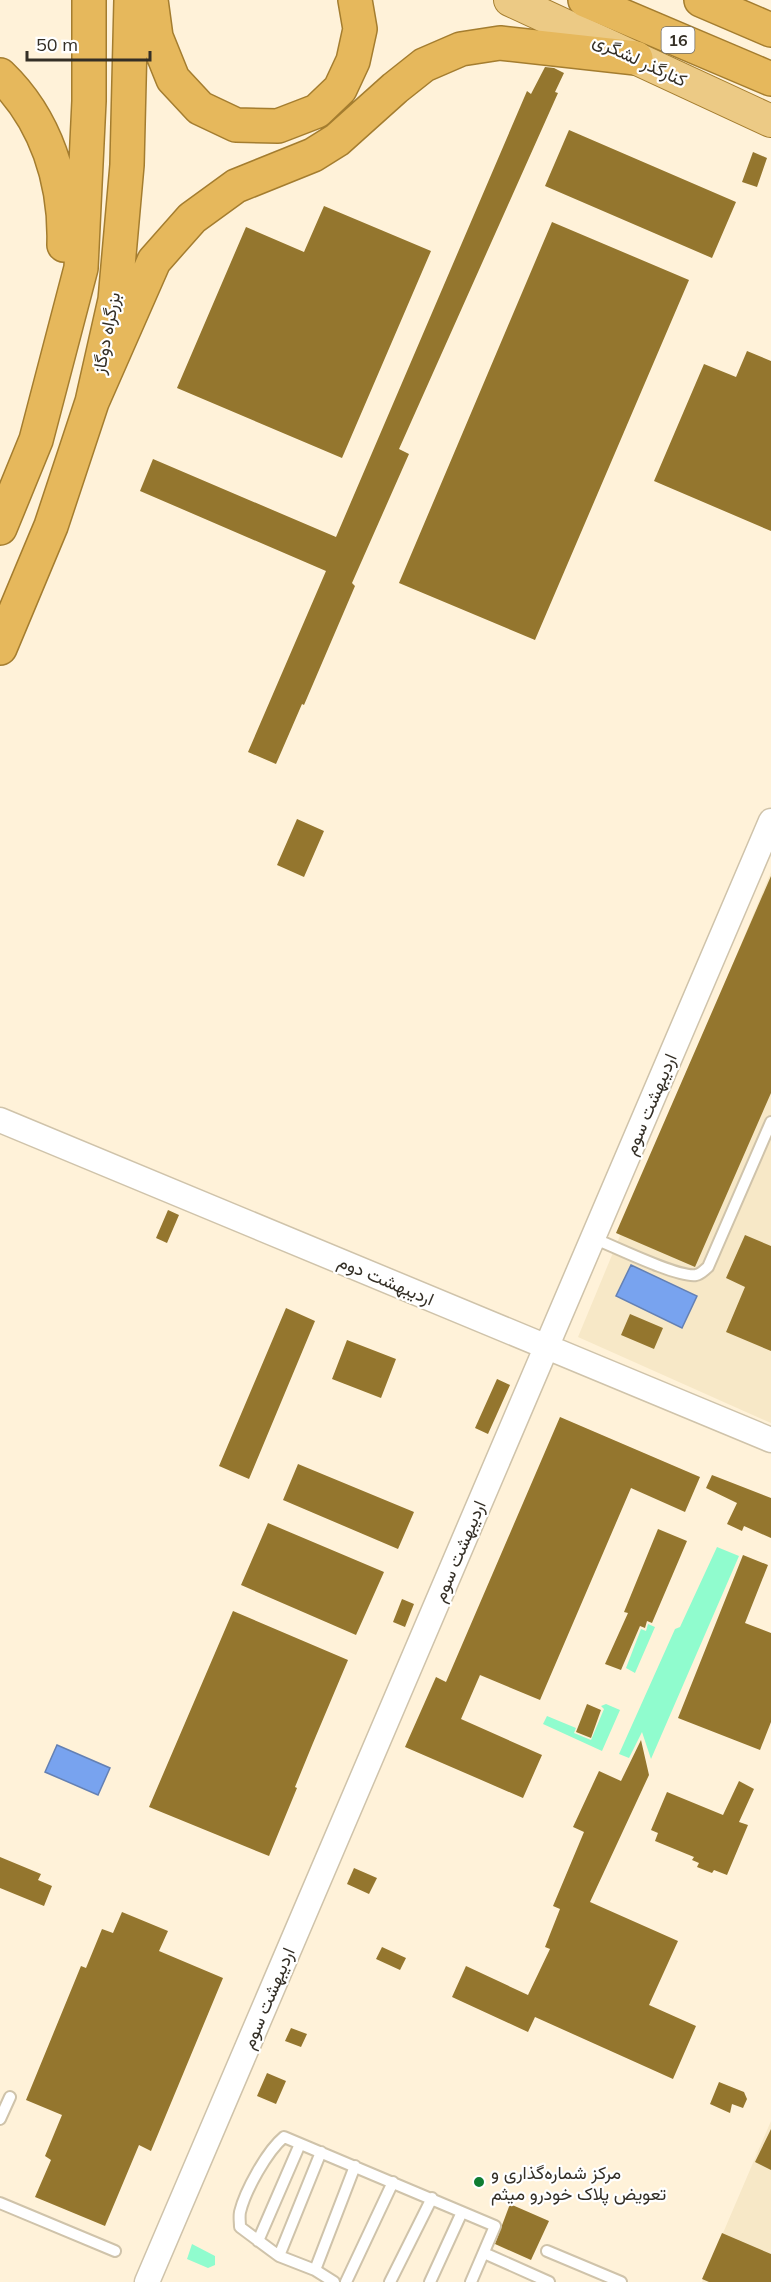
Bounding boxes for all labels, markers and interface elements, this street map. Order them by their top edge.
scale bar [27,24,150,62]
road number: 16 [662,27,694,53]
street label: کنارگذر لشگری [589,28,691,92]
text: 50 m [36,33,78,56]
street label: بزرگراه دوگاز [87,290,125,377]
street label: اردیبهشت سوم [618,1050,683,1159]
street label: اردیبهشت دوم [334,1249,438,1311]
street label: اردیبهشت سوم [427,1497,492,1606]
street label: اردیبهشت سوم [236,1944,301,2053]
place label: مرکز شماره‌گذاری و تعویض پلاک خودرو میثم [491,2161,666,2206]
marker: مرکز شماره‌گذاری و تعویض پلاک خودرو میثم [472,2175,486,2189]

